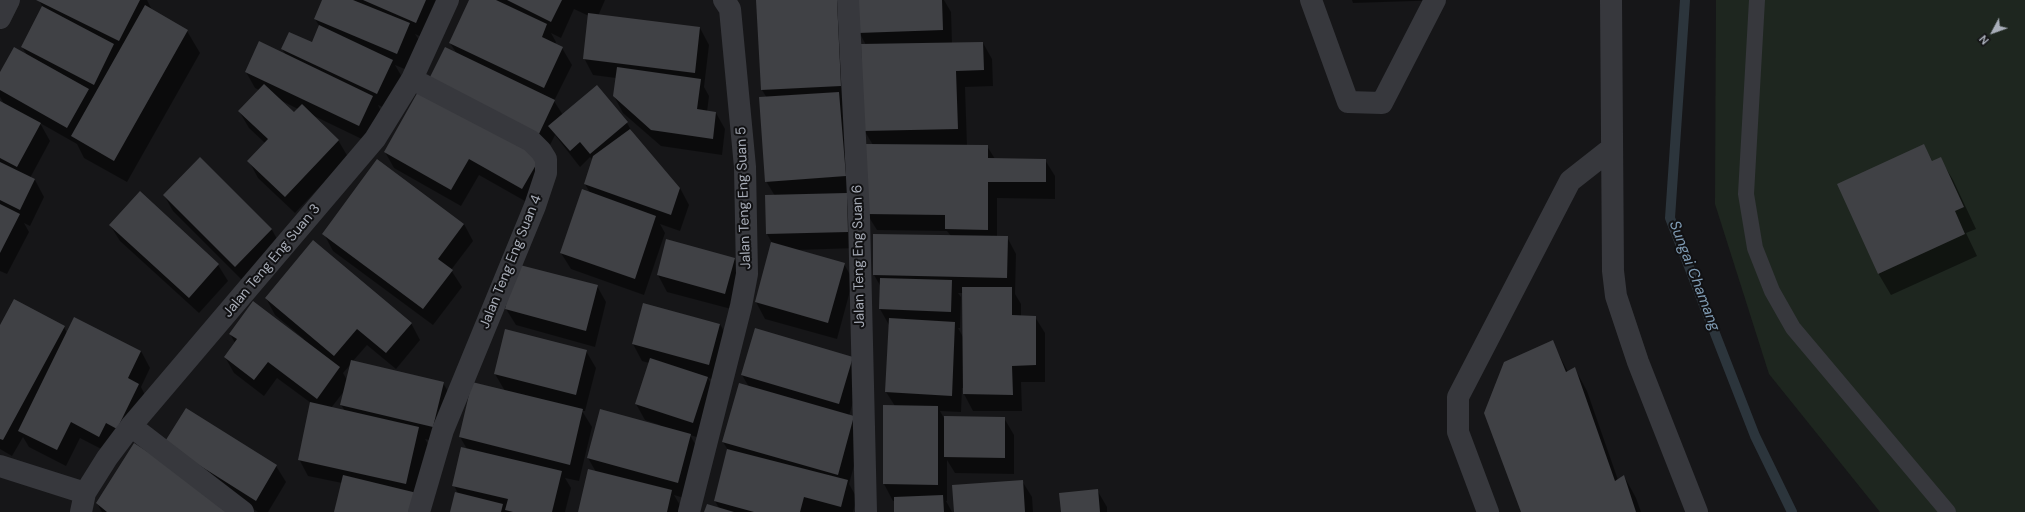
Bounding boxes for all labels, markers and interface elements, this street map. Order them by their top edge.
north arrow [1973,12,2013,52]
text: N [1976,32,1992,47]
street label: Jalan Teng Eng Suan 5 [733,126,755,270]
street label: Jalan Teng Eng Suan 6 [849,184,869,328]
street label: Jalan Teng Eng Suan 4 [476,193,546,331]
street label: Jalan Teng Eng Suan 3 [220,201,324,321]
water label: Sungai Chamang [1665,218,1723,334]

